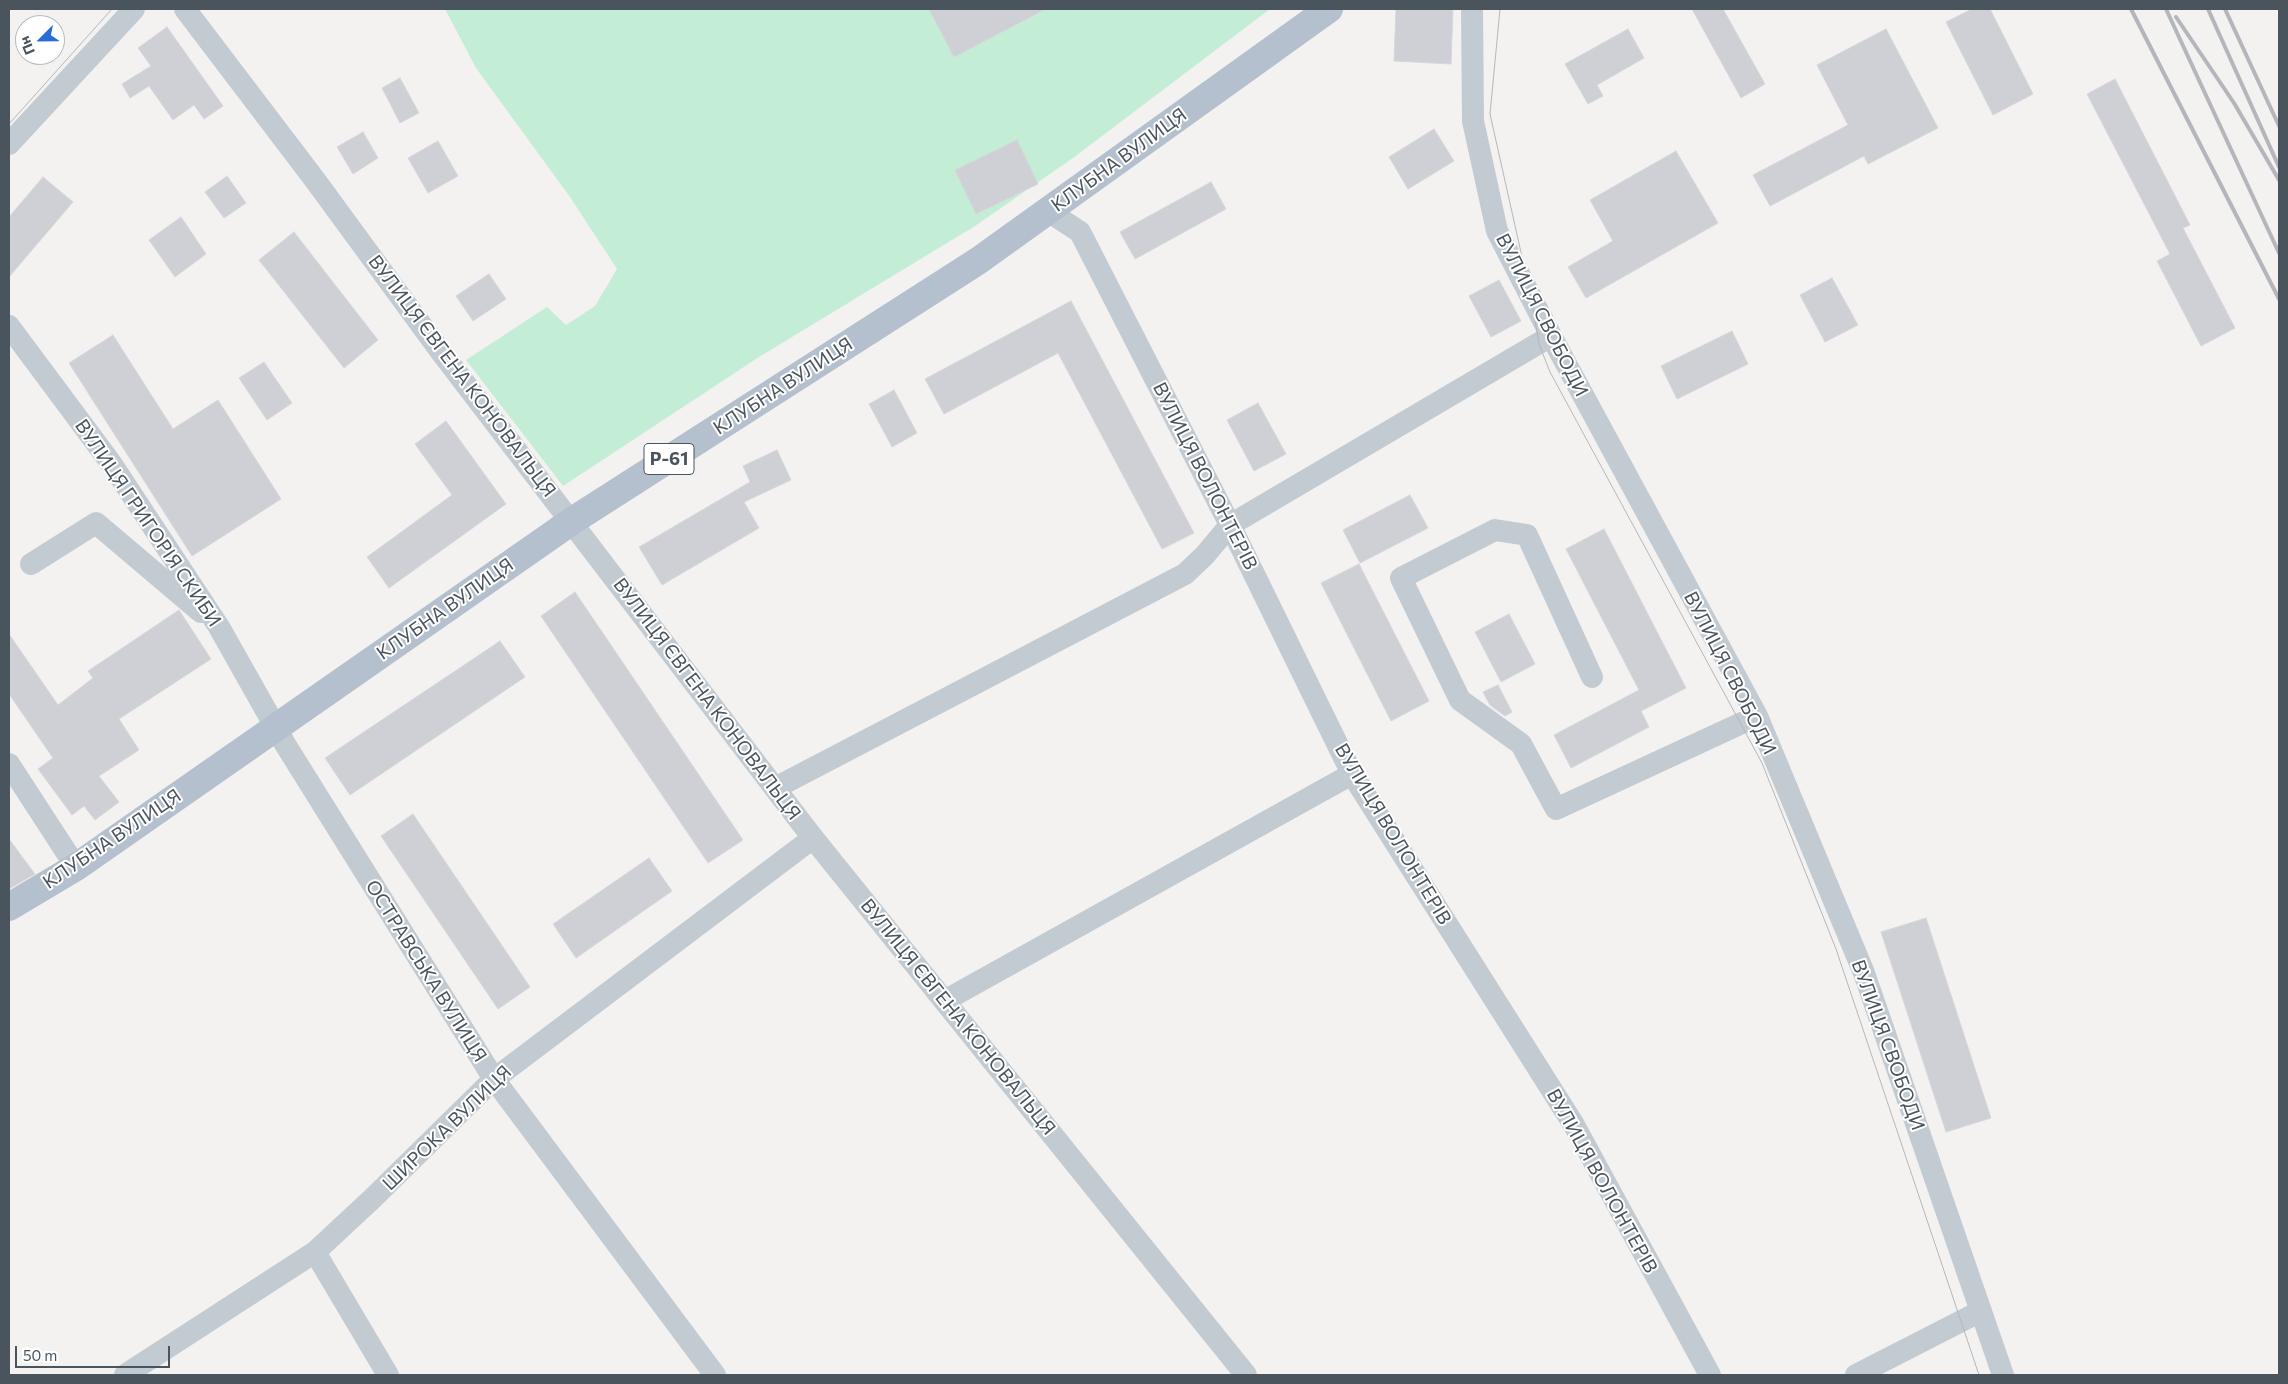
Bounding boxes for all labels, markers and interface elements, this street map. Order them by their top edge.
north arrow [15,15,65,65]
text: Пн [15,34,38,58]
street label: КЛУБНА ВУЛИЦЯ [1047,103,1191,217]
street label: ВУЛИЦЯ СВОБОДИ [1491,230,1593,400]
street label: ВУЛИЦЯ ЄВГЕНА КОНОВАЛЬЦЯ [364,251,560,501]
street label: КЛУБНА ВУЛИЦЯ [709,332,857,440]
street label: ВУЛИЦЯ ВОЛОНТЕРІВ [1148,379,1262,573]
street label: ВУЛИЦЯ ГРИГОРІЯ СКИБИ [70,415,226,631]
road number: Р-61 [644,444,694,474]
street label: КЛУБНА ВУЛИЦЯ [372,553,518,665]
street label: ВУЛИЦЯ ЄВГЕНА КОНОВАЛЬЦЯ [609,574,805,824]
street label: ВУЛИЦЯ СВОБОДИ [1679,588,1781,758]
street label: ВУЛИЦЯ ВОЛОНТЕРІВ [1330,739,1456,929]
street label: КЛУБНА ВУЛИЦЯ [39,784,185,894]
street label: ОСТРАВСЬКА ВУЛИЦЯ [361,876,491,1066]
street label: ВУЛИЦЯ ЄВГЕНА КОНОВАЛЬЦЯ [856,894,1060,1140]
street label: ВУЛИЦЯ СВОБОДИ [1847,957,1929,1133]
street label: ШИРОКА ВУЛИЦЯ [378,1061,516,1195]
street label: ВУЛИЦЯ ВОЛОНТЕРІВ [1542,1085,1662,1277]
scale bar [18,1336,172,1368]
text: 50 m [23,1346,57,1364]

